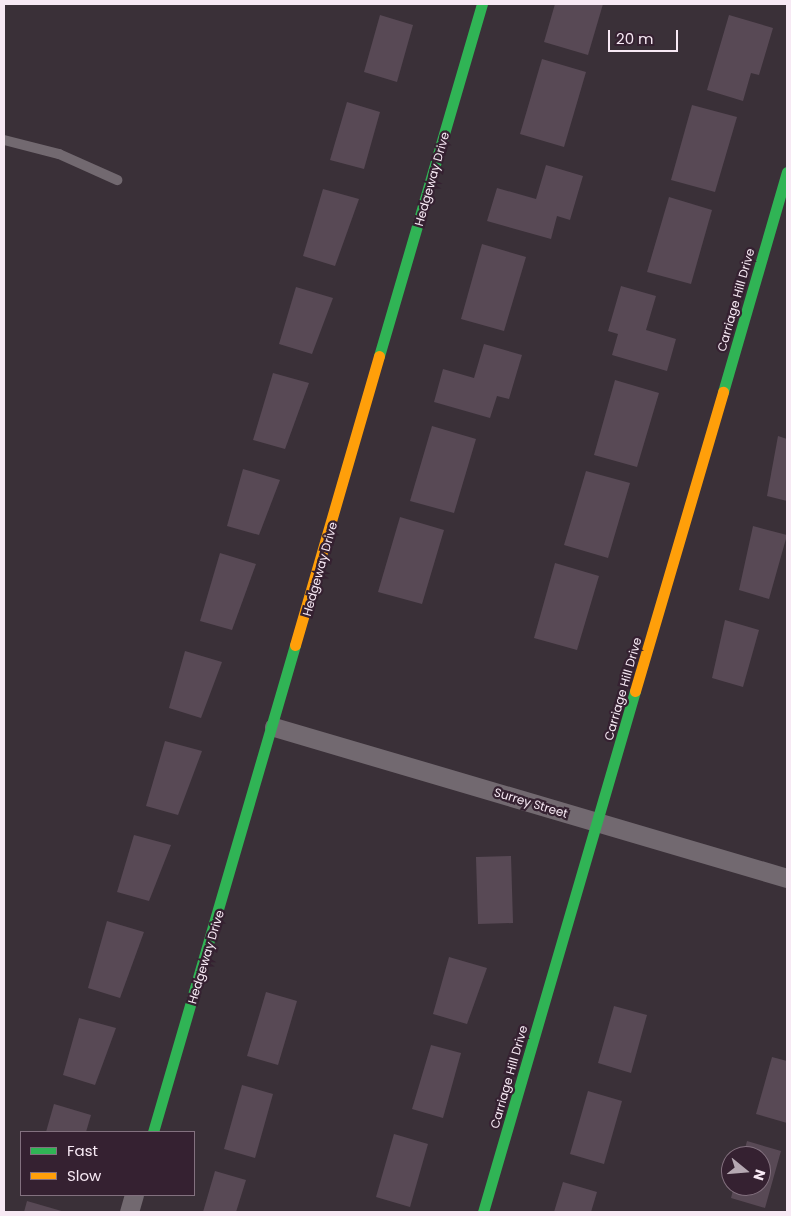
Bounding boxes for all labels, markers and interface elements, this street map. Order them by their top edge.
scale bar [611,20,681,52]
text: 20 m [616,28,654,49]
street label: Hedgeway Drive [412,130,452,228]
street label: Carriage Hill Drive [714,247,758,353]
street label: Hedgeway Drive [300,520,340,618]
street label: Carriage Hill Drive [601,636,645,742]
street label: Surrey Street [492,785,570,821]
street label: Hedgeway Drive [185,908,227,1006]
street label: Carriage Hill Drive [487,1024,531,1130]
legend [20,1131,195,1196]
text: Fast [67,1140,98,1161]
north arrow [721,1146,771,1196]
text: Slow [67,1165,101,1186]
text: N [748,1167,770,1183]

